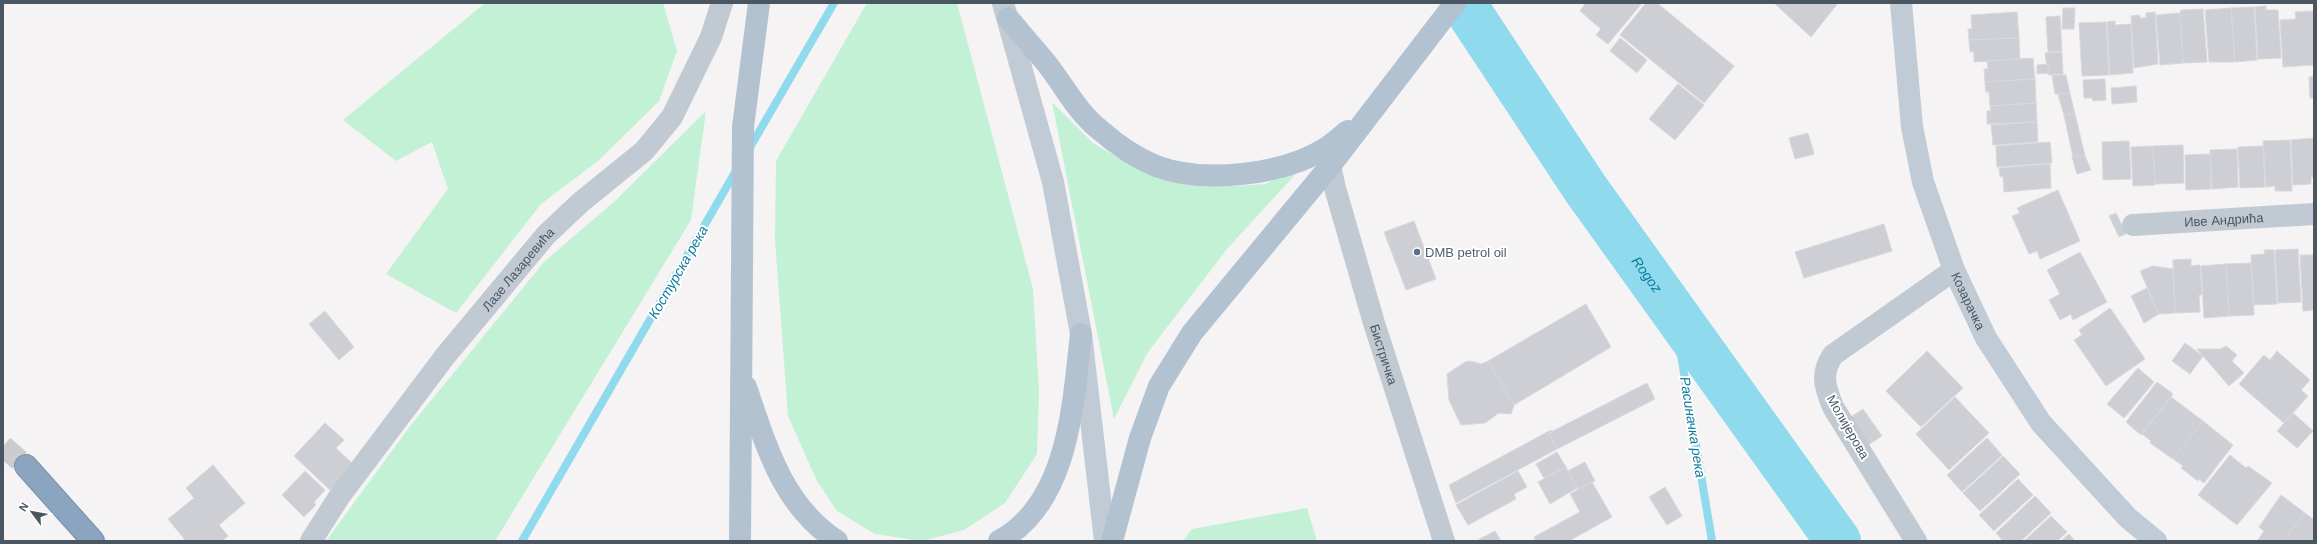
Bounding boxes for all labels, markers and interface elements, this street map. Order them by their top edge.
street label: Иве Андрића [2184,210,2265,229]
water label: Костурска река [645,223,711,321]
street label: Лазе Лазаревића [479,224,557,314]
place label: DMB petrol oil [1425,245,1507,260]
marker: DMB petrol oil [1412,247,1422,257]
water label: Rogoz [1629,253,1665,296]
street label: Козарачка [1949,270,1989,333]
street label: Бистричка [1367,322,1401,387]
water label: Расиначка река [1677,375,1709,479]
street label: Молијерова [1824,392,1873,462]
north arrow [12,492,52,532]
text: N [16,500,31,513]

